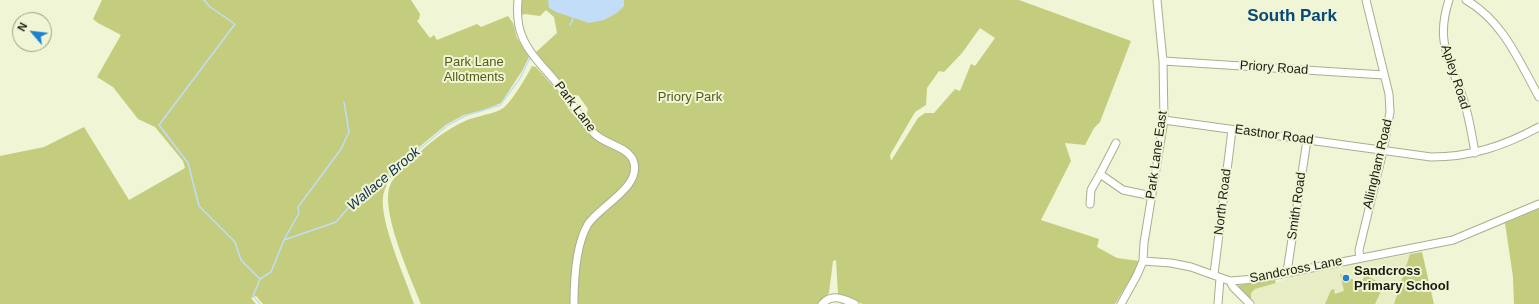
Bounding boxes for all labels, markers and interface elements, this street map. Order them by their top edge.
district label: South Park [1247,6,1337,26]
north arrow [12,12,52,52]
text: N [15,21,29,33]
street label: Apley Road [1437,43,1473,111]
park label: Park Lane Allotments [444,54,504,85]
street label: Priory Road [1239,58,1309,78]
street label: Park Lane [551,79,599,135]
park label: Priory Park [658,89,722,105]
street label: Park Lane East [1143,110,1171,200]
street label: Allingham Road [1360,118,1396,210]
street label: Eastnor Road [1234,122,1314,148]
water label: Wallace Brook [344,144,424,214]
street label: North Road [1211,168,1235,236]
street label: Smith Road [1285,171,1309,241]
street label: Sandcross Lane [1248,253,1344,287]
place label: Sandcross Primary School [1354,263,1449,294]
marker: Sandcross Primary School [1341,273,1351,283]

